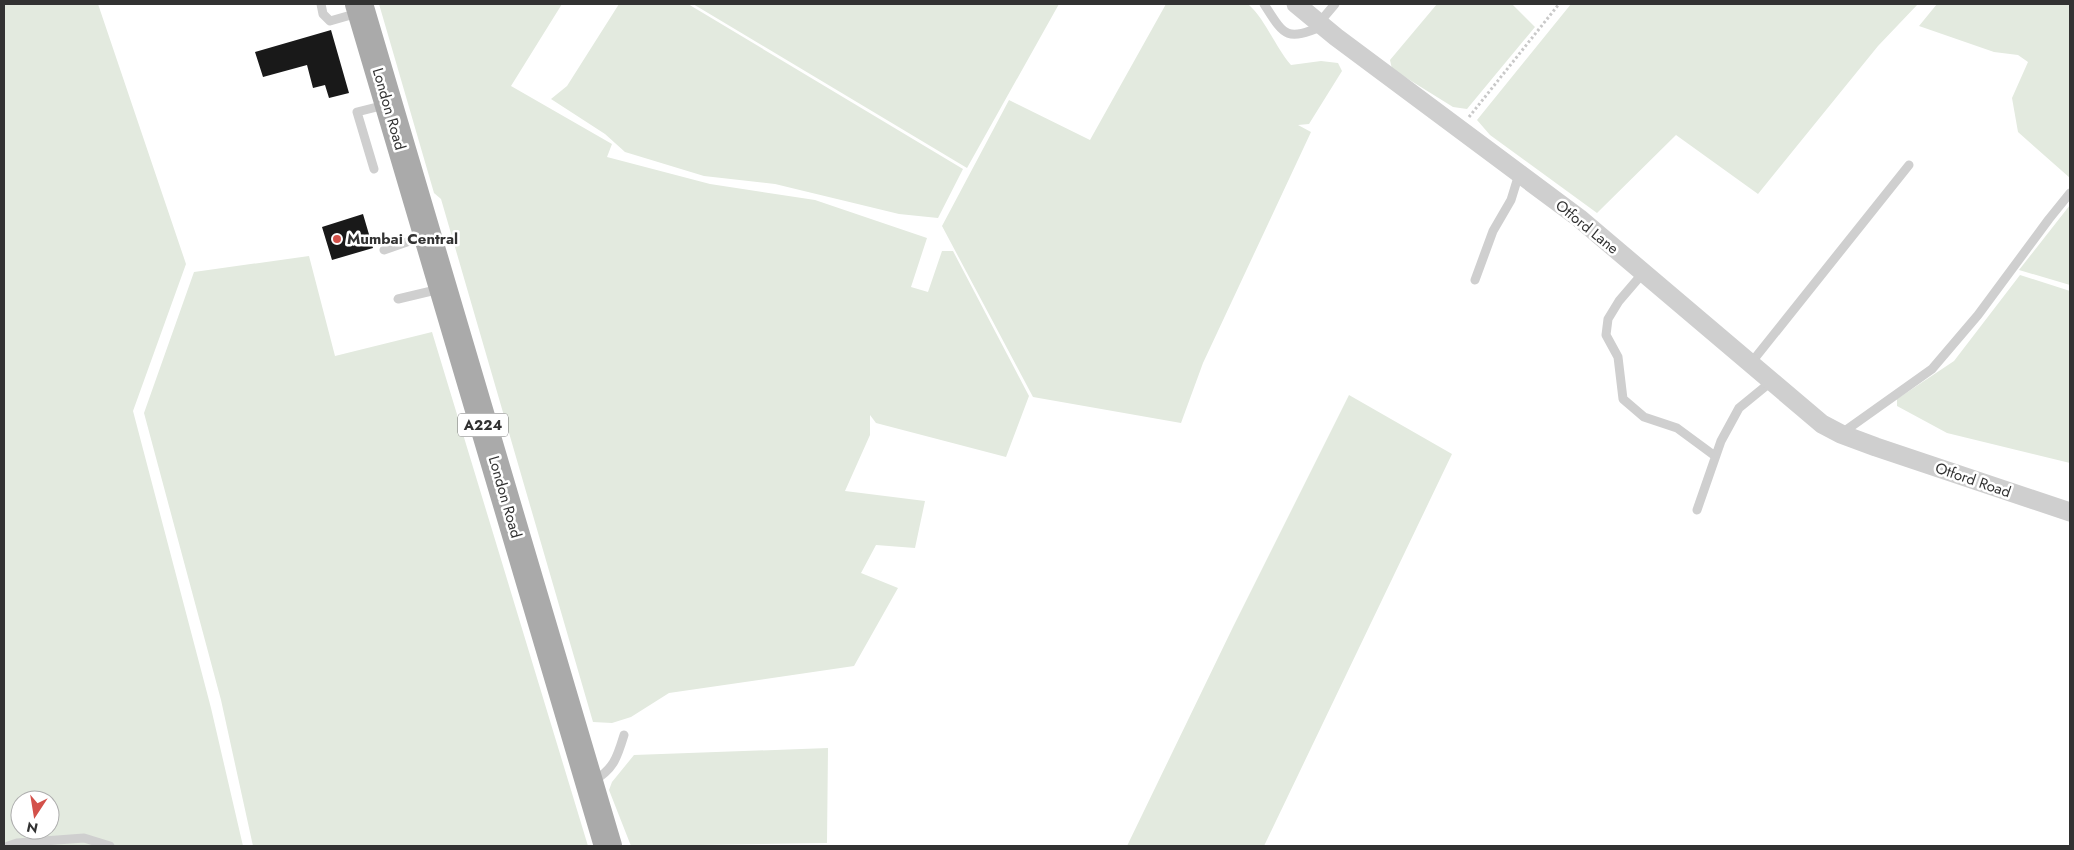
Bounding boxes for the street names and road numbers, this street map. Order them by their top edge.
street label: London Road [367,65,411,153]
street label: Otford Lane [1551,195,1624,260]
road number: A224 [458,414,508,436]
street label: London Road [483,453,527,541]
street label: Otford Road [1932,457,2014,503]

